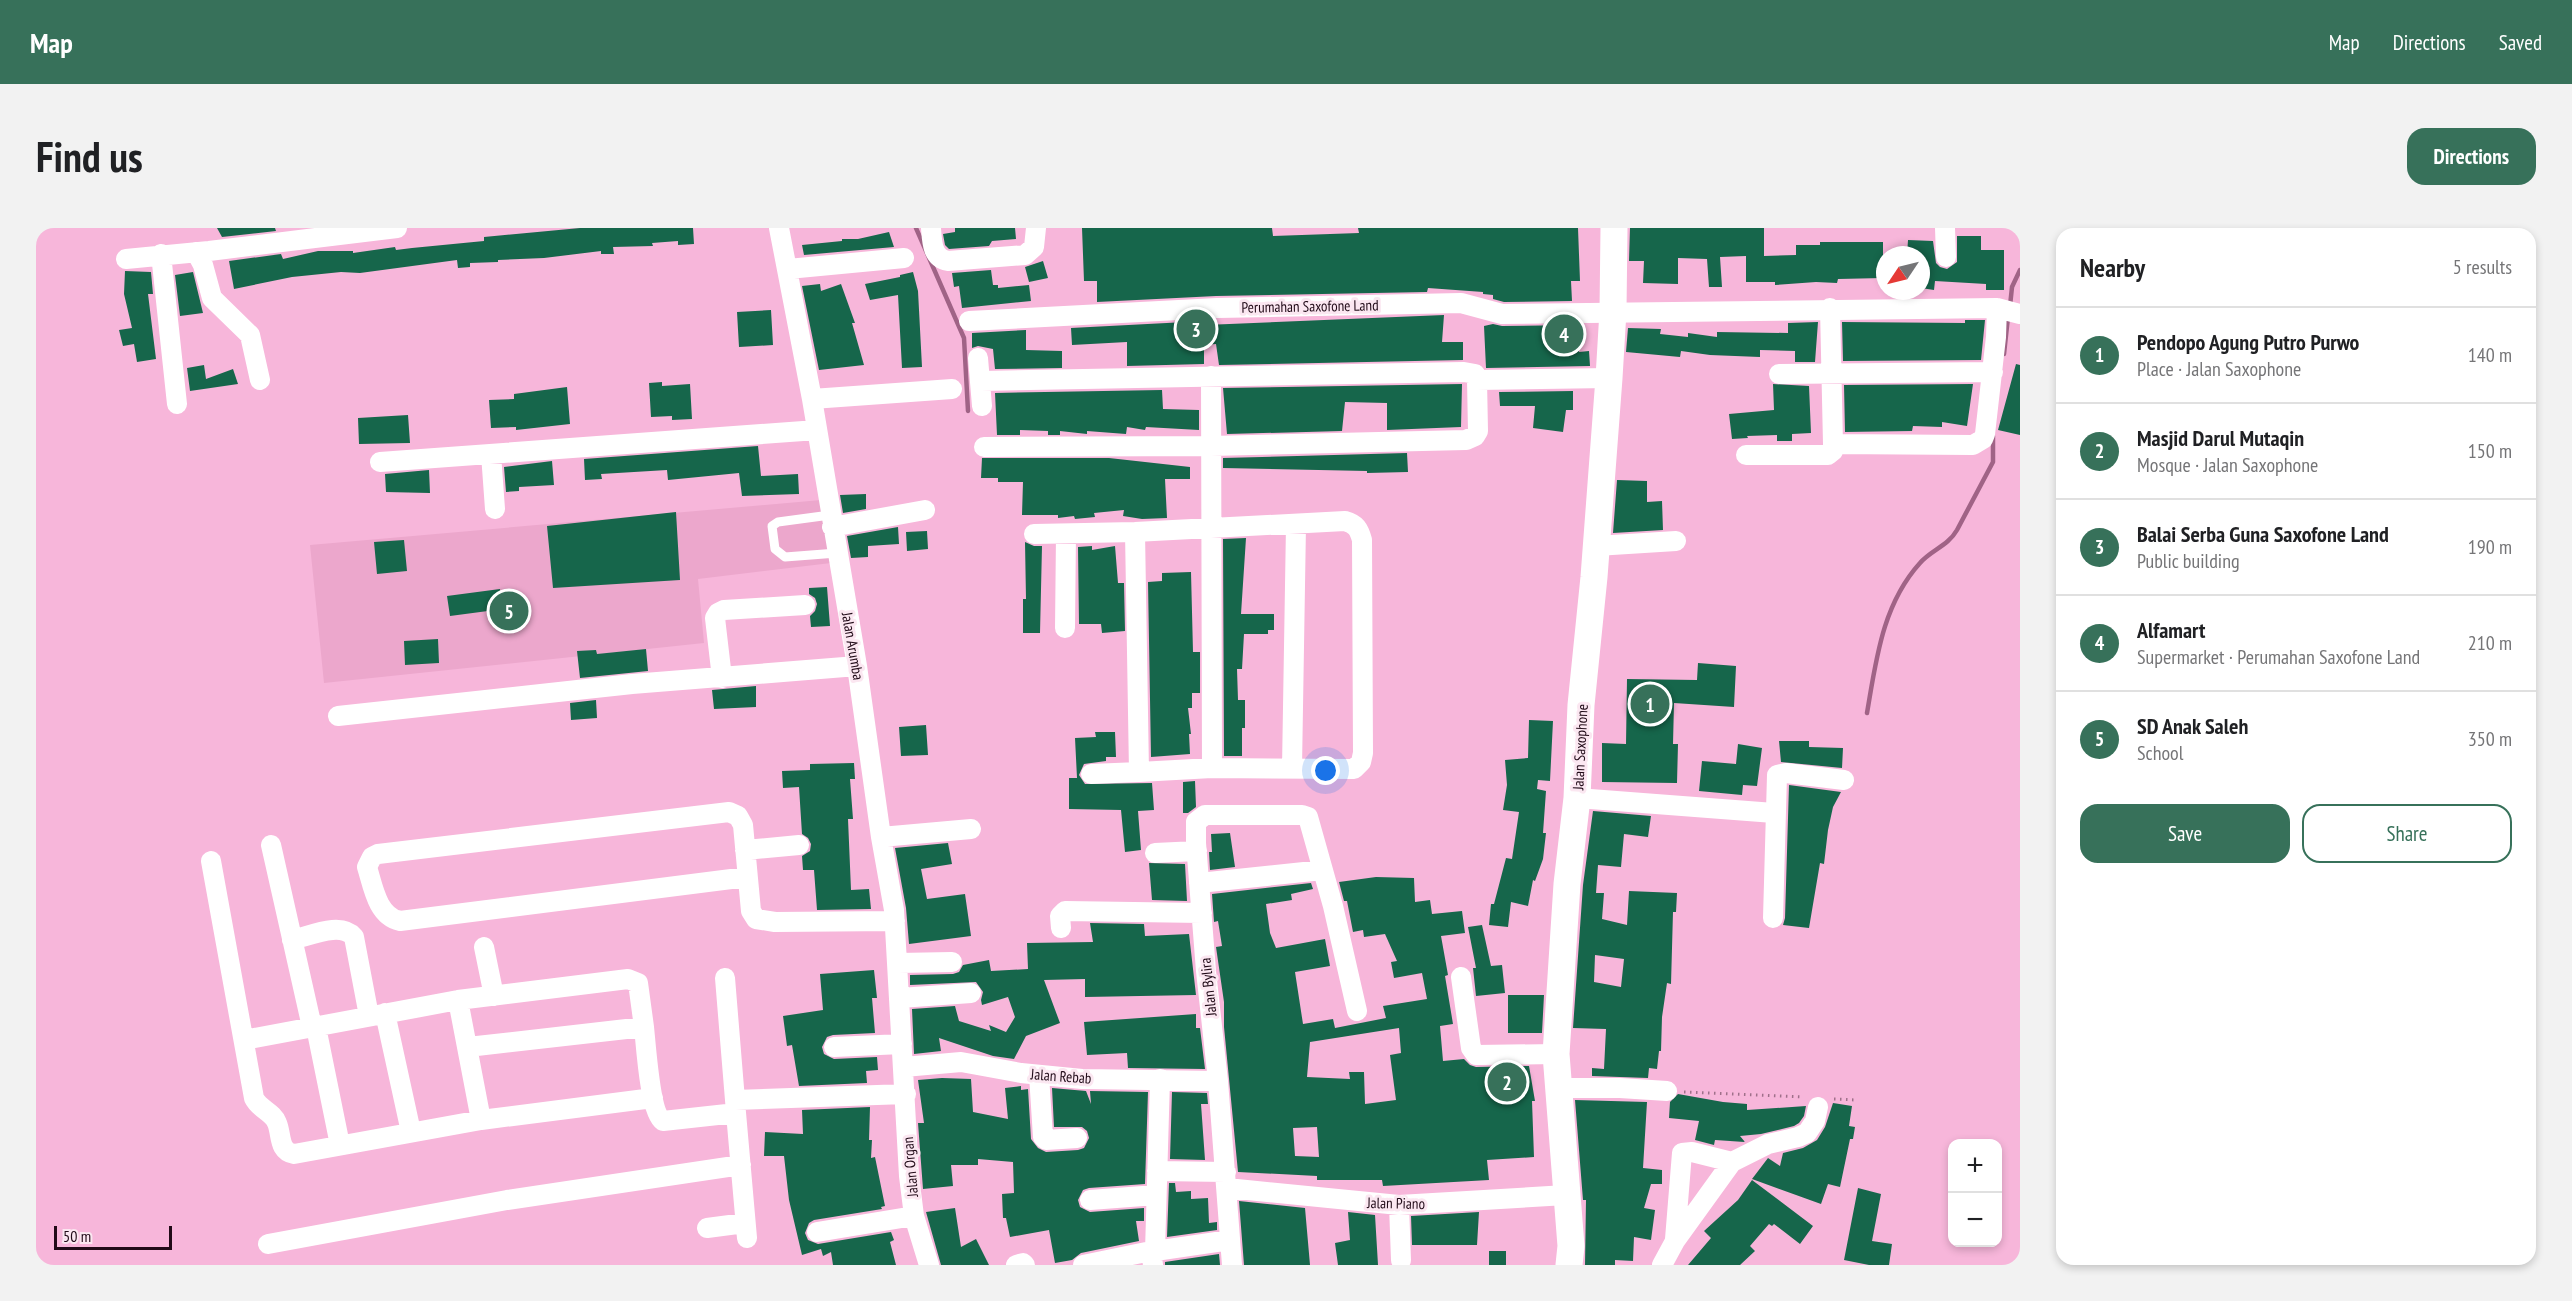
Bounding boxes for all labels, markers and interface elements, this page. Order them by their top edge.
text: Map [30,24,73,61]
text: Map [2329,29,2360,56]
text: Directions [2393,29,2466,56]
text: Saved [2499,29,2542,56]
button: Directions [2407,128,2536,185]
text: Find us [36,129,143,184]
north arrow [1876,246,1930,300]
text: Nearby [2080,251,2145,284]
text: 5 results [2453,254,2512,280]
street label: Perumahan Saxofone Land [1241,295,1379,317]
pin: 3 [1176,306,1216,352]
pin: 4 [1544,312,1583,356]
text: Pendopo Agung Putro Purwo [2137,328,2359,356]
text: 1 [2095,342,2104,368]
text: 140 m [2468,342,2512,368]
text: Place · Jalan Saxophone [2137,356,2301,382]
text: Masjid Darul Mutaqin [2137,424,2304,452]
text: 2 [2095,438,2104,464]
text: 150 m [2468,438,2512,464]
text: Mosque · Jalan Saxophone [2137,452,2318,478]
text: Balai Serba Guna Saxofone Land [2137,520,2389,548]
text: 3 [2095,534,2104,560]
text: 190 m [2468,534,2512,560]
text: Public building [2137,548,2240,574]
pin: 5 [490,588,528,634]
street label: Jalan Arumba [838,610,868,681]
text: Alfamart [2137,616,2205,644]
text: 4 [2095,630,2104,656]
text: 210 m [2468,630,2512,656]
text: Supermarket · Perumahan Saxofone Land [2137,644,2420,670]
pin: 1 [1630,682,1670,726]
street label: Jalan Saxophone [1568,704,1592,791]
text: SD Anak Saleh [2137,712,2248,740]
text: 5 [2095,726,2104,752]
text: 350 m [2468,726,2512,752]
text: School [2137,740,2183,766]
your location [1311,756,1340,785]
button: Save [2080,804,2290,863]
button: Share [2302,804,2512,863]
street label: Jalan Bylira [1195,957,1221,1018]
pin: 2 [1488,1060,1526,1104]
street label: Jalan Rebab [1029,1064,1092,1088]
street label: Jalan Organ [898,1136,922,1199]
map controls [1948,1139,2002,1247]
button: + [1948,1139,2002,1193]
street label: Jalan Piano [1366,1193,1425,1213]
button: − [1948,1193,2002,1247]
scale bar [54,1223,172,1250]
text: 50 m [63,1226,91,1246]

